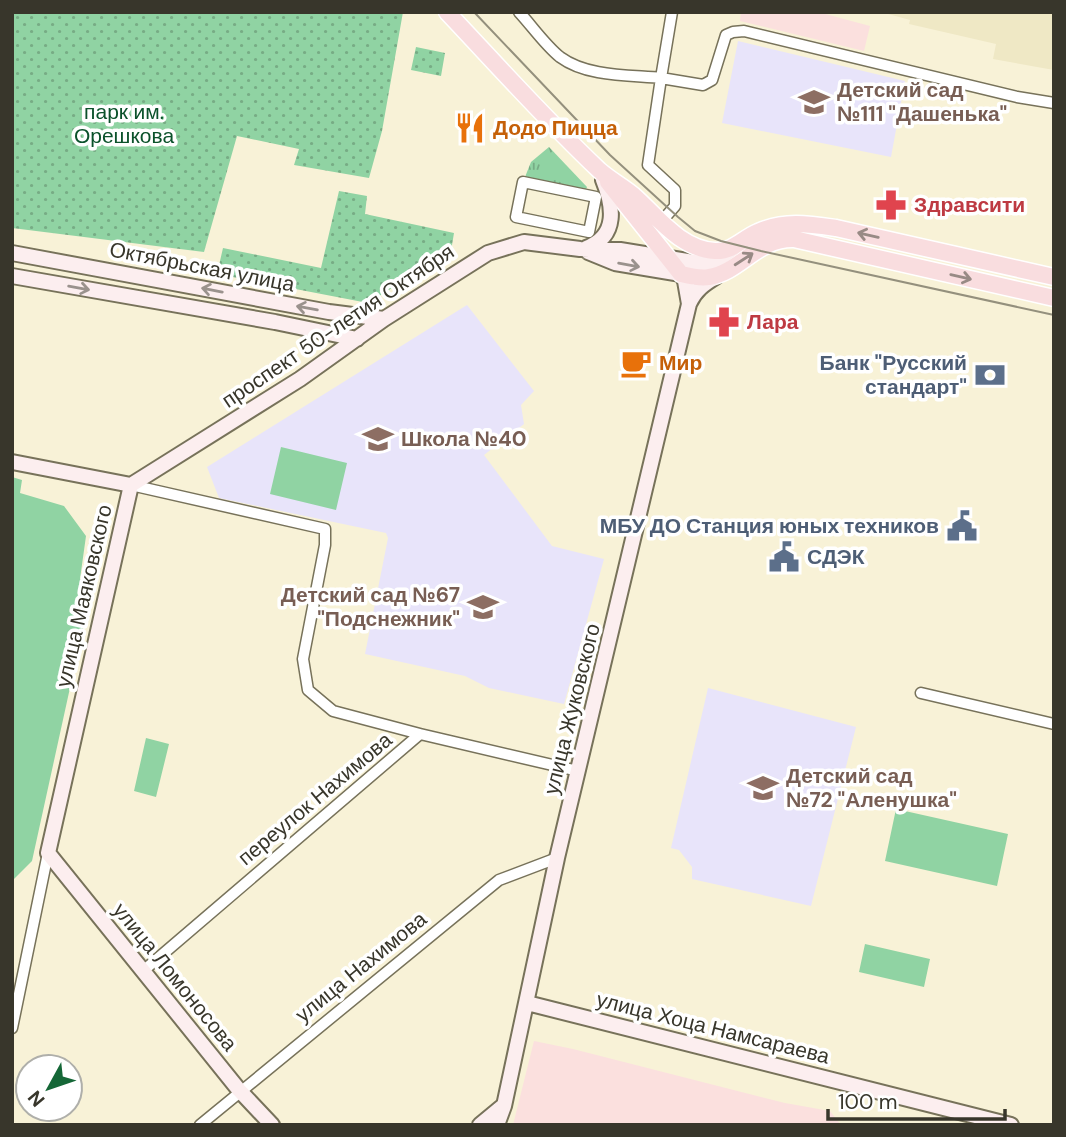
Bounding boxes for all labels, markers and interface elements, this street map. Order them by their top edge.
place label: Детский сад №111 "Дашенька" [837,76,1007,128]
school or university icon: Детский сад №111 "Дашенька" [797,85,831,119]
park label: парк им. Орешкова [74,98,174,150]
restaurant icon: Додо Пицца [453,111,487,145]
place label: Додо Пицца [493,114,618,142]
pharmacy icon: Здравсити [874,188,908,222]
place label: Здравсити [914,191,1025,219]
one-way arrow [857,228,880,241]
street label: Октябрьская улица [107,235,297,299]
street label: проспект 50-летия Октября [216,238,460,414]
one-way arrow [733,252,753,266]
one-way arrow [617,259,640,273]
one-way arrow [950,272,972,285]
one-way arrow [68,282,90,295]
one-way arrow [201,283,224,296]
one-way arrow [296,300,319,314]
pharmacy icon: Лара [707,305,741,339]
place label: Лара [747,308,799,336]
cafe icon: Мир [619,346,653,380]
place label: Мир [659,349,702,377]
place label: Банк "Русский стандарт" [820,349,967,401]
bank icon: Банк "Русский стандарт" [973,358,1007,392]
school or university icon: Школа №40 [361,422,395,456]
place label: Школа №40 [401,425,526,453]
street label: улица Маяковского [49,502,119,690]
public building icon: МБУ ДО Станция юных техников [945,509,979,543]
place label: МБУ ДО Станция юных техников [600,512,939,540]
public building icon: СДЭК [767,540,801,574]
place label: СДЭК [807,543,865,571]
place label: Детский сад №67 "Подснежник" [281,581,460,633]
school or university icon: Детский сад №67 "Подснежник" [466,590,500,624]
street label: улица Жуковского [537,620,607,798]
street label: переулок Нахимова [232,726,398,872]
place label: Детский сад №72 "Аленушка" [786,762,957,814]
school or university icon: Детский сад №72 "Аленушка" [746,771,780,805]
street label: улица Ломоносова [106,897,244,1057]
street label: улица Нахимова [290,905,433,1029]
street label: улица Хоца Намсараева [594,985,833,1071]
north arrow [14,1053,84,1123]
scale bar [828,1078,1005,1122]
text: N [22,1085,50,1112]
text: 100 m [838,1088,898,1116]

